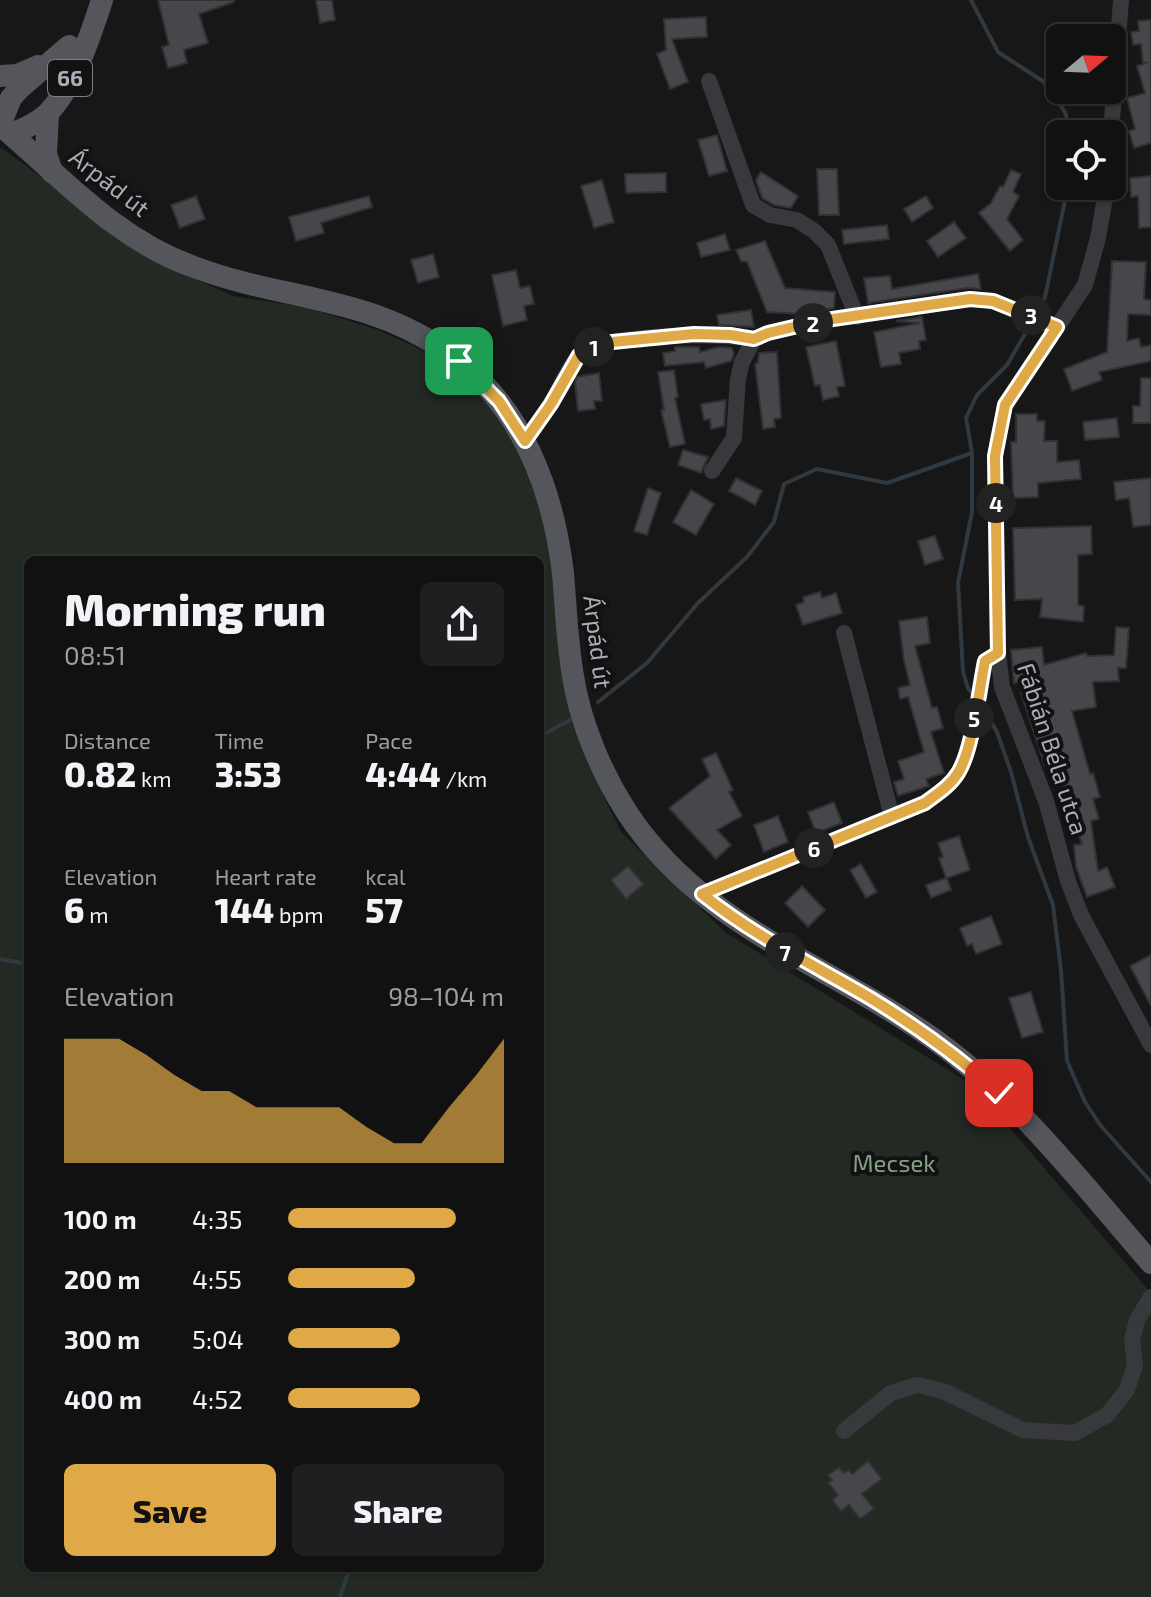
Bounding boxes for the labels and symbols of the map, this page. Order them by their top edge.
north arrow [1046,24,1126,104]
road number: 66 [48,60,92,96]
street label: Árpád út [64,142,156,222]
pin: 3 [1011,295,1051,335]
pin: 2 [793,303,833,343]
pin [425,327,493,395]
pin: 1 [574,327,614,367]
pin: 4 [976,483,1016,523]
street label: Árpád út [578,594,619,690]
street label: Fábián Béla utca [1012,659,1095,838]
pin: 5 [954,698,994,738]
pin: 6 [794,828,834,868]
pin: 7 [765,932,805,972]
pin [965,1059,1033,1127]
park label: Mecsek [853,1148,935,1177]

